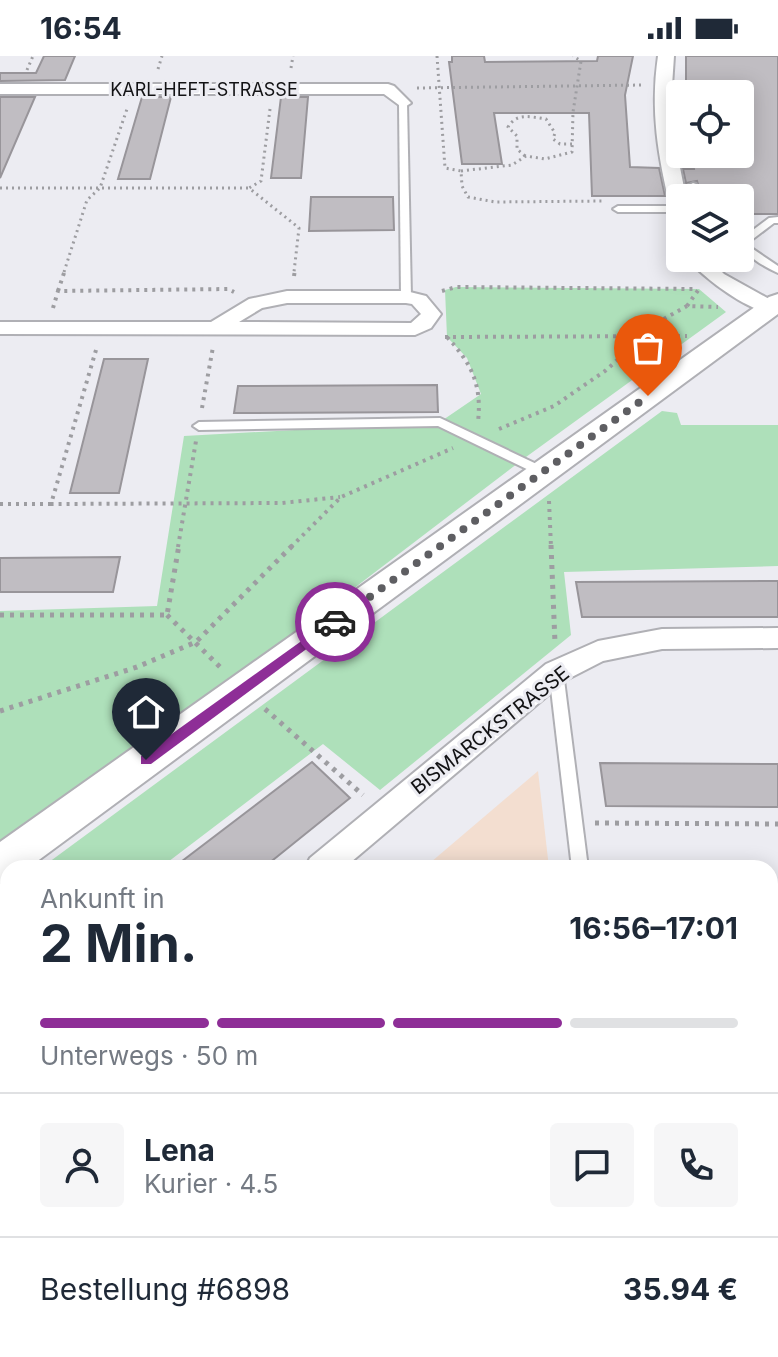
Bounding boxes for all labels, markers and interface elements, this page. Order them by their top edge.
text: 16:54 [40,10,122,46]
street label: KARL-HEFT-STRASSE [110,79,298,100]
map controls [666,80,754,272]
button: locate [666,80,754,168]
button: layers [666,184,754,272]
pin [614,314,682,396]
icon: bag [626,326,670,370]
courier [295,582,375,662]
icon: car [313,600,357,644]
street label: BISMARCKSTRASSE [406,661,574,799]
pin [112,678,180,760]
icon: home [124,690,168,734]
text: Ankunft in [40,883,165,914]
text: 16:56–17:01 [569,910,738,946]
text: 2 Min. [40,912,197,975]
text: Unterwegs · 50 m [40,1040,258,1071]
button: person [40,1123,124,1207]
button: chat [550,1123,634,1207]
button: phone [654,1123,738,1207]
text: Lena [144,1132,215,1168]
text: Kurier · 4.5 [144,1168,278,1199]
text: Bestellung #6898 [40,1271,290,1307]
text: 35.94 € [623,1271,738,1307]

